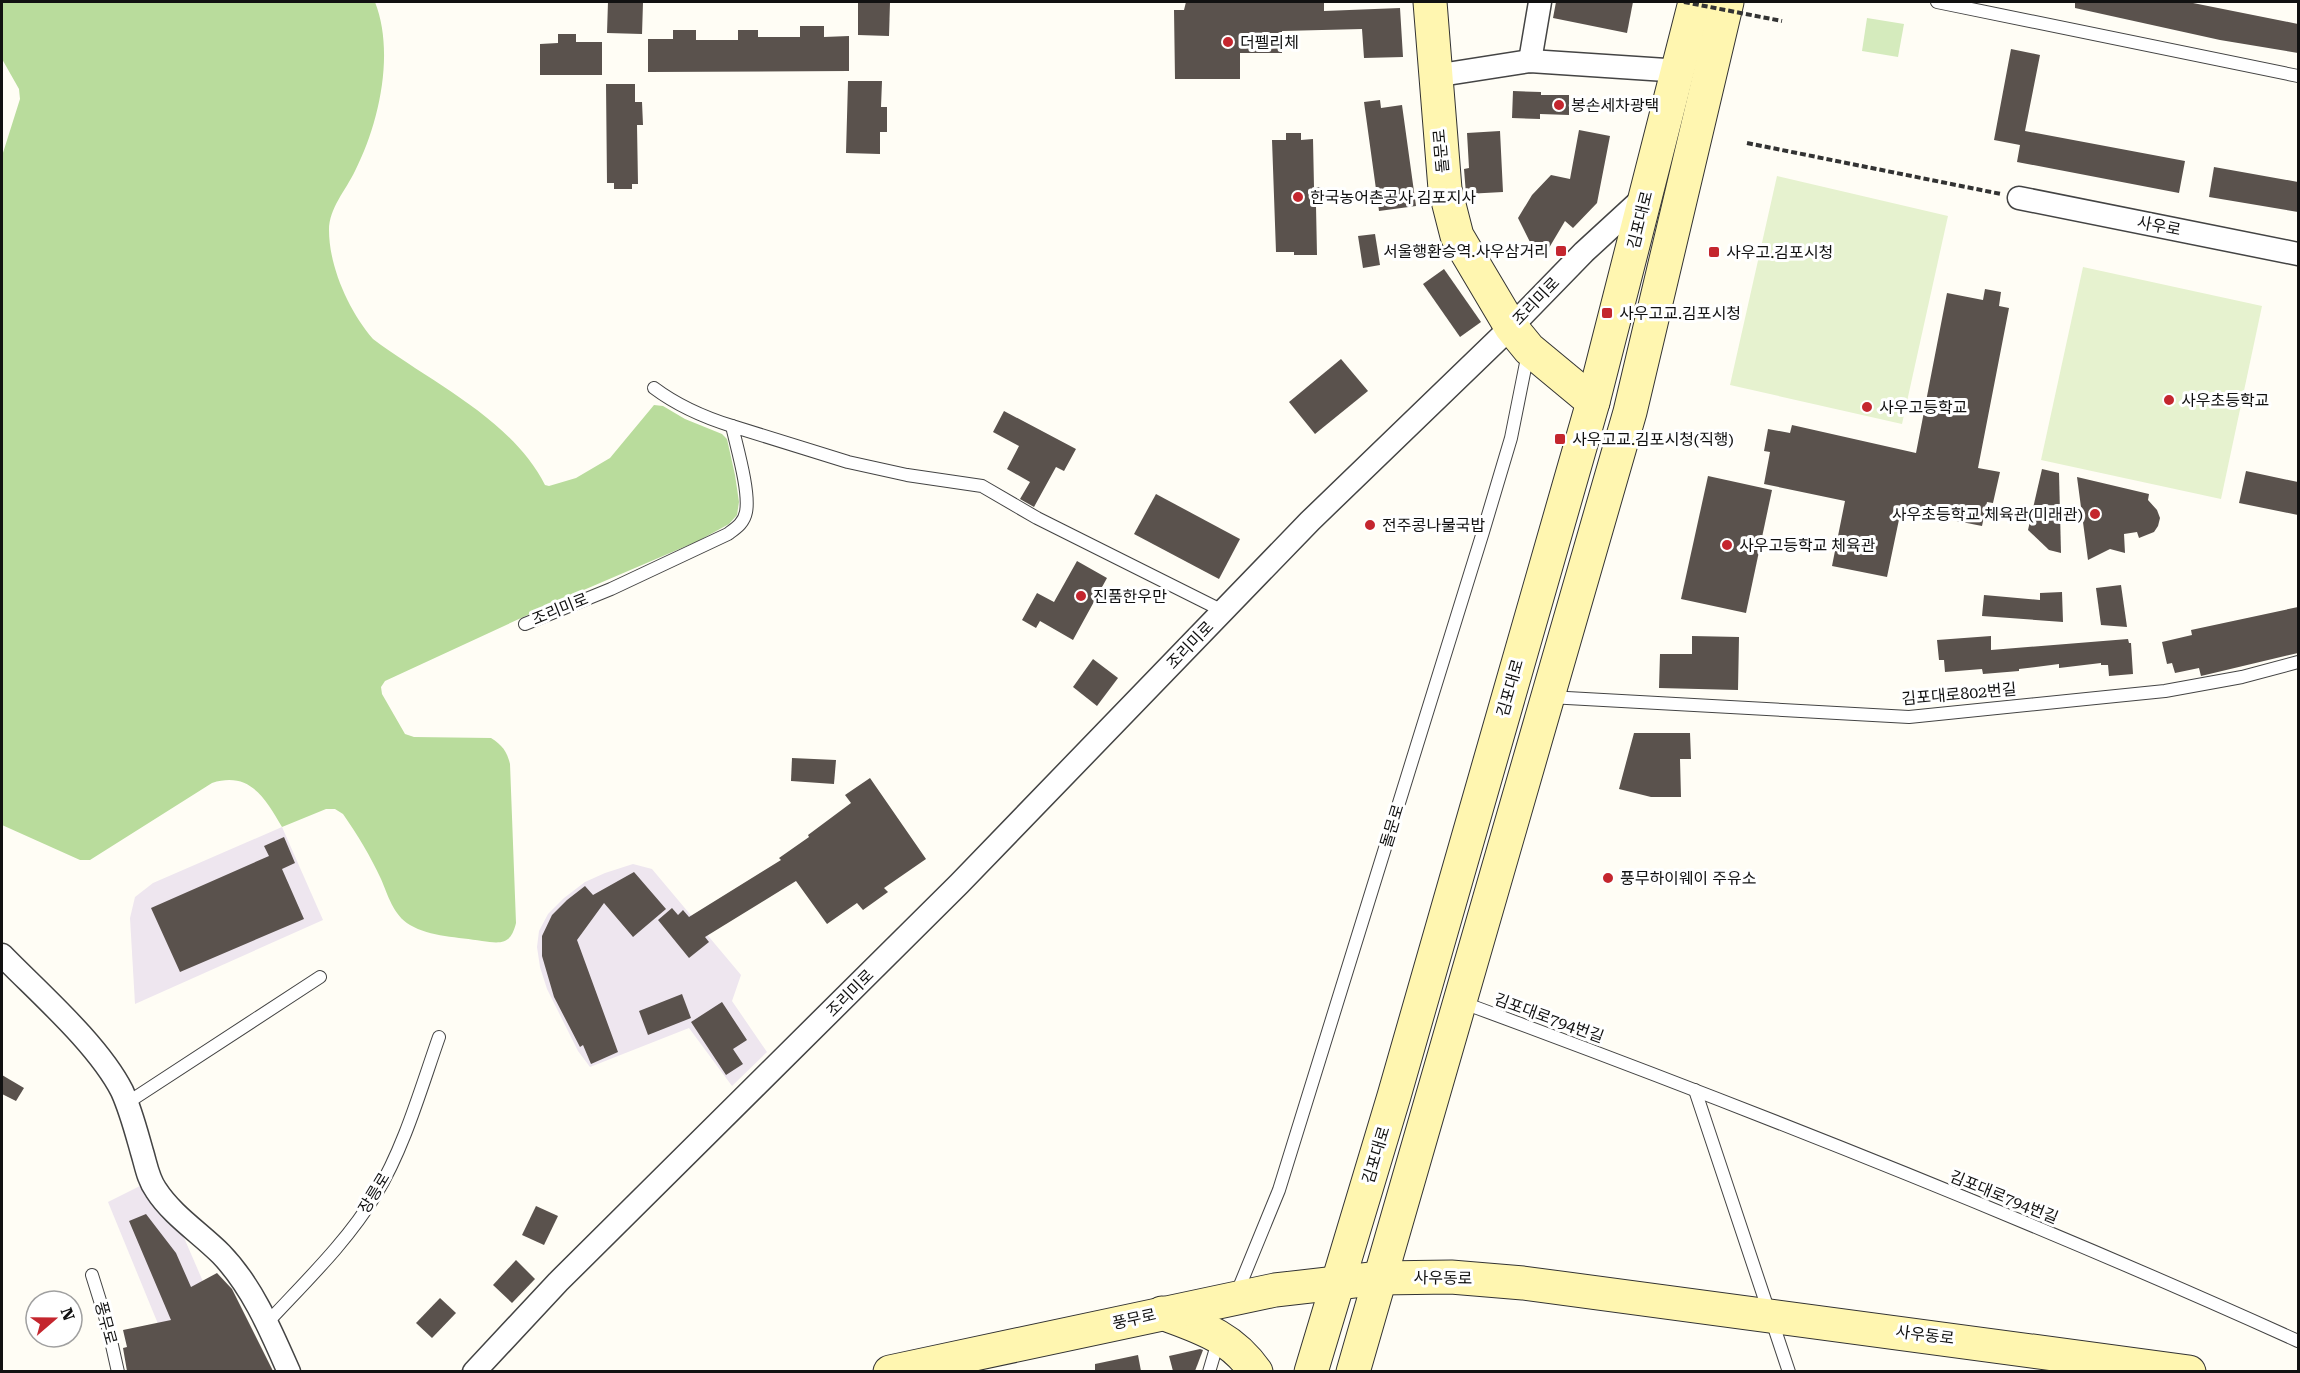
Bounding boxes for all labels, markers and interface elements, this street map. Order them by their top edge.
place label: 더펠리체 [1240,33,1299,52]
marker: 더펠리체 [1221,35,1235,49]
place label: 봉손세차광택 [1571,96,1659,115]
marker: 봉손세차광택 [1552,98,1566,112]
street label: 돌문로 [1430,128,1452,174]
place label: 한국농어촌공사 김포지사 [1310,188,1476,207]
street label: 김포대로 [1624,189,1656,251]
marker: 한국농어촌공사 김포지사 [1291,190,1305,204]
street label: 사우로 [2136,212,2183,240]
place label: 서울행환승역.사우삼거리 [1383,242,1549,261]
place label: 사우고.김포시청 [1726,243,1833,262]
marker: 서울행환승역.사우삼거리 [1554,244,1568,258]
marker: 사우고.김포시청 [1707,245,1721,259]
street label: 조리미로 [1509,273,1563,329]
place label: 사우고교.김포시청 [1619,304,1741,323]
marker: 사우고교.김포시청 [1600,306,1614,320]
place label: 사우초등학교 [2181,391,2269,410]
marker: 사우초등학교 [2162,393,2176,407]
place label: 사우고등학교 [1879,398,1967,417]
marker: 사우고등학교 [1860,400,1874,414]
place label: 사우고교.김포시청(직행) [1572,430,1734,449]
marker: 사우고교.김포시청(직행) [1553,432,1567,446]
place label: 사우초등학교 체육관(미래관) [1892,505,2083,524]
marker: 사우초등학교 체육관(미래관) [2088,507,2102,521]
place label: 전주콩나물국밥 [1382,516,1485,535]
marker: 전주콩나물국밥 [1363,518,1377,532]
place label: 사우고등학교 체육관 [1739,536,1876,555]
marker: 사우고등학교 체육관 [1720,538,1734,552]
place label: 진품한우만 [1093,587,1167,606]
street label: 조리미로 [529,589,591,629]
marker: 진품한우만 [1074,589,1088,603]
street label: 조리미로 [1163,617,1217,673]
street label: 김포대로 [1493,657,1527,719]
street label: 김포대로802번길 [1901,680,2017,708]
street label: 돌문로 [1376,802,1408,850]
place label: 풍무하이웨이 주유소 [1620,869,1757,888]
marker: 풍무하이웨이 주유소 [1601,871,1615,885]
street label: 조리미로 [822,965,878,1021]
street label: 김포대로794번길 [1492,989,1606,1047]
street label: 김포대로 [1358,1124,1394,1186]
street label: 김포대로794번길 [1947,1167,2061,1227]
street label: 장릉로 [354,1169,394,1217]
street label: 사우동로 [1413,1268,1473,1288]
north arrow [24,1289,84,1349]
street label: 풍무로 [91,1299,121,1347]
text: N [57,1305,79,1323]
street label: 풍무로 [1110,1305,1158,1333]
street label: 사우동로 [1895,1322,1956,1348]

